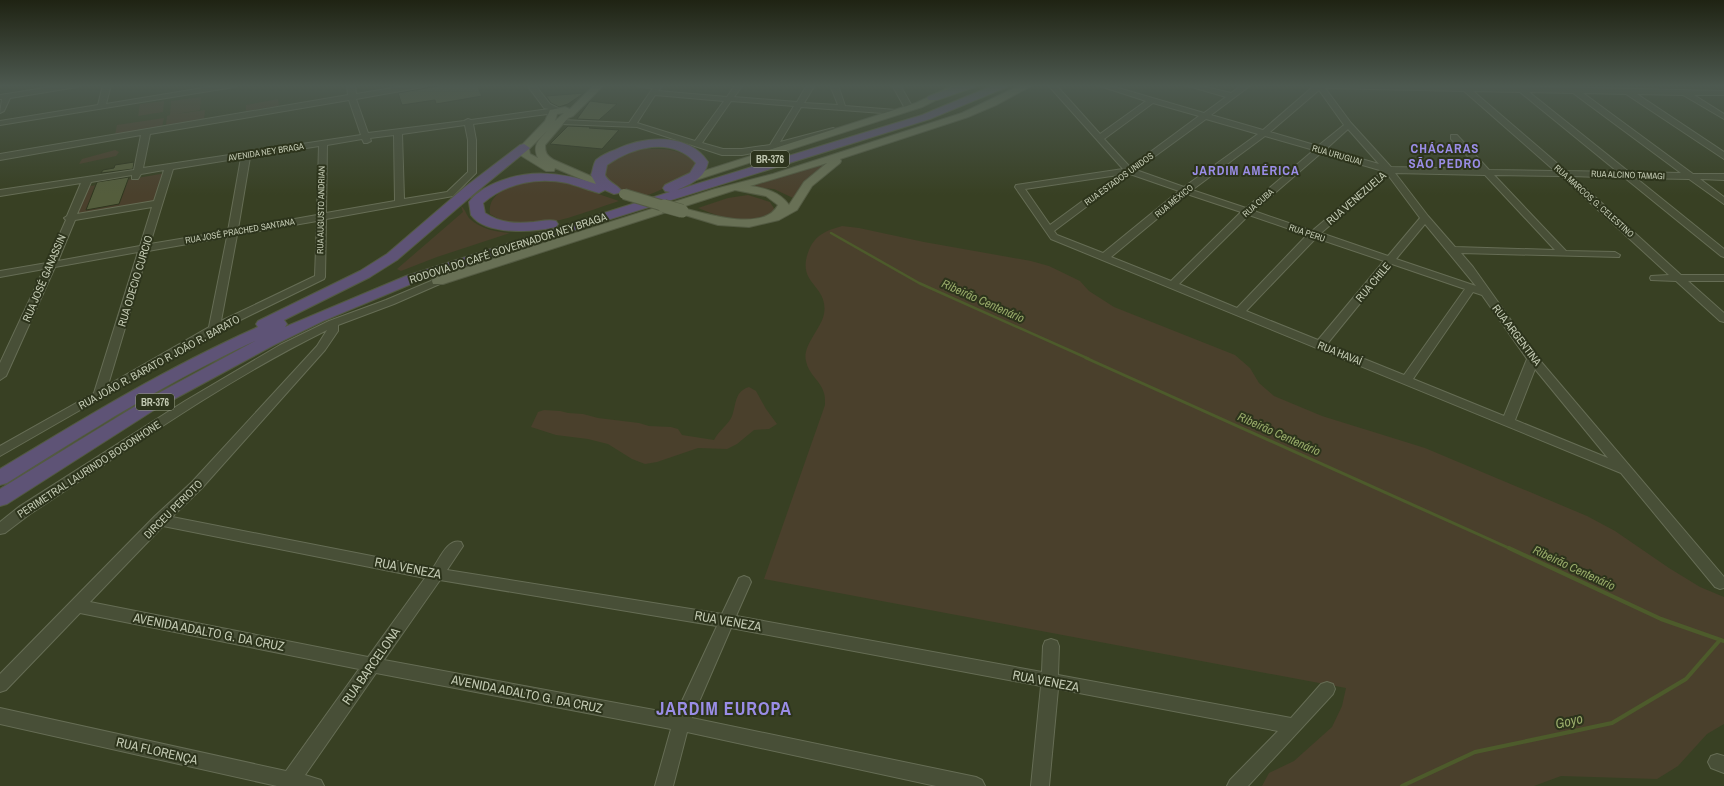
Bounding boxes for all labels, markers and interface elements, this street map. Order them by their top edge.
street label: AVENIDA NEY BRAGA [226,140,305,164]
district label: CHÁCARAS SÃO PEDRO [1409,140,1481,172]
street label: RUA URUGUAI [1311,142,1363,168]
street label: RUA ESTADOS UNIDOS [1082,150,1156,208]
road number: BR-376 [751,151,789,167]
district label: JARDIM AMÉRICA [1192,162,1300,179]
street label: RUA MARCOS G. CELESTINO [1552,162,1637,240]
street label: RUA AUGUSTO ANDRIAN [314,166,328,254]
street label: RUA VENEZUELA [1323,168,1390,228]
street label: RUA ALCINO TAMAGI [1591,168,1665,182]
street label: RUA MÉXICO [1152,182,1196,220]
street label: RUA CUBA [1240,186,1276,220]
street label: RODOVIA DO CAFÉ GOVERNADOR NEY BRAGA [408,209,609,287]
street label: RUA JOSÉ PRACHED SANTANA [184,215,296,247]
street label: RUA PERU [1287,221,1327,245]
street label: RUA JOSÉ GANASSIN [19,232,69,324]
street label: RUA ODECIO CURCIO [114,234,156,328]
street label: RUA CHILE [1352,259,1394,305]
water label: Ribeirão Centenário [939,276,1027,327]
street label: RUA ARGENTINA [1489,302,1545,369]
street label: RUA JOÃO R. BARATO R JOÃO R. BARATO [76,312,242,412]
street label: RUA HAVAÍ [1316,338,1365,368]
road number: BR-376 [136,394,174,410]
water label: Ribeirão Centenário [1235,409,1323,460]
street label: PERIMETRAL LAURINDO BOGONHONE [14,417,164,521]
street label: DIRCEU PERIOTO [141,477,205,541]
water label: Ribeirão Centenário [1530,542,1618,594]
street label: RUA VENEZA [373,553,444,583]
street label: RUA VENEZA [693,607,764,635]
street label: AVENIDA ADALTO G. DA CRUZ [131,609,286,655]
street label: RUA BARCELONA [338,623,404,708]
street label: RUA VENEZA [1011,666,1082,696]
street label: AVENIDA ADALTO G. DA CRUZ [449,671,604,717]
district label: JARDIM EUROPA [656,696,792,721]
water label: Goyo [1554,709,1584,733]
street label: RUA FLORENÇA [115,733,200,769]

